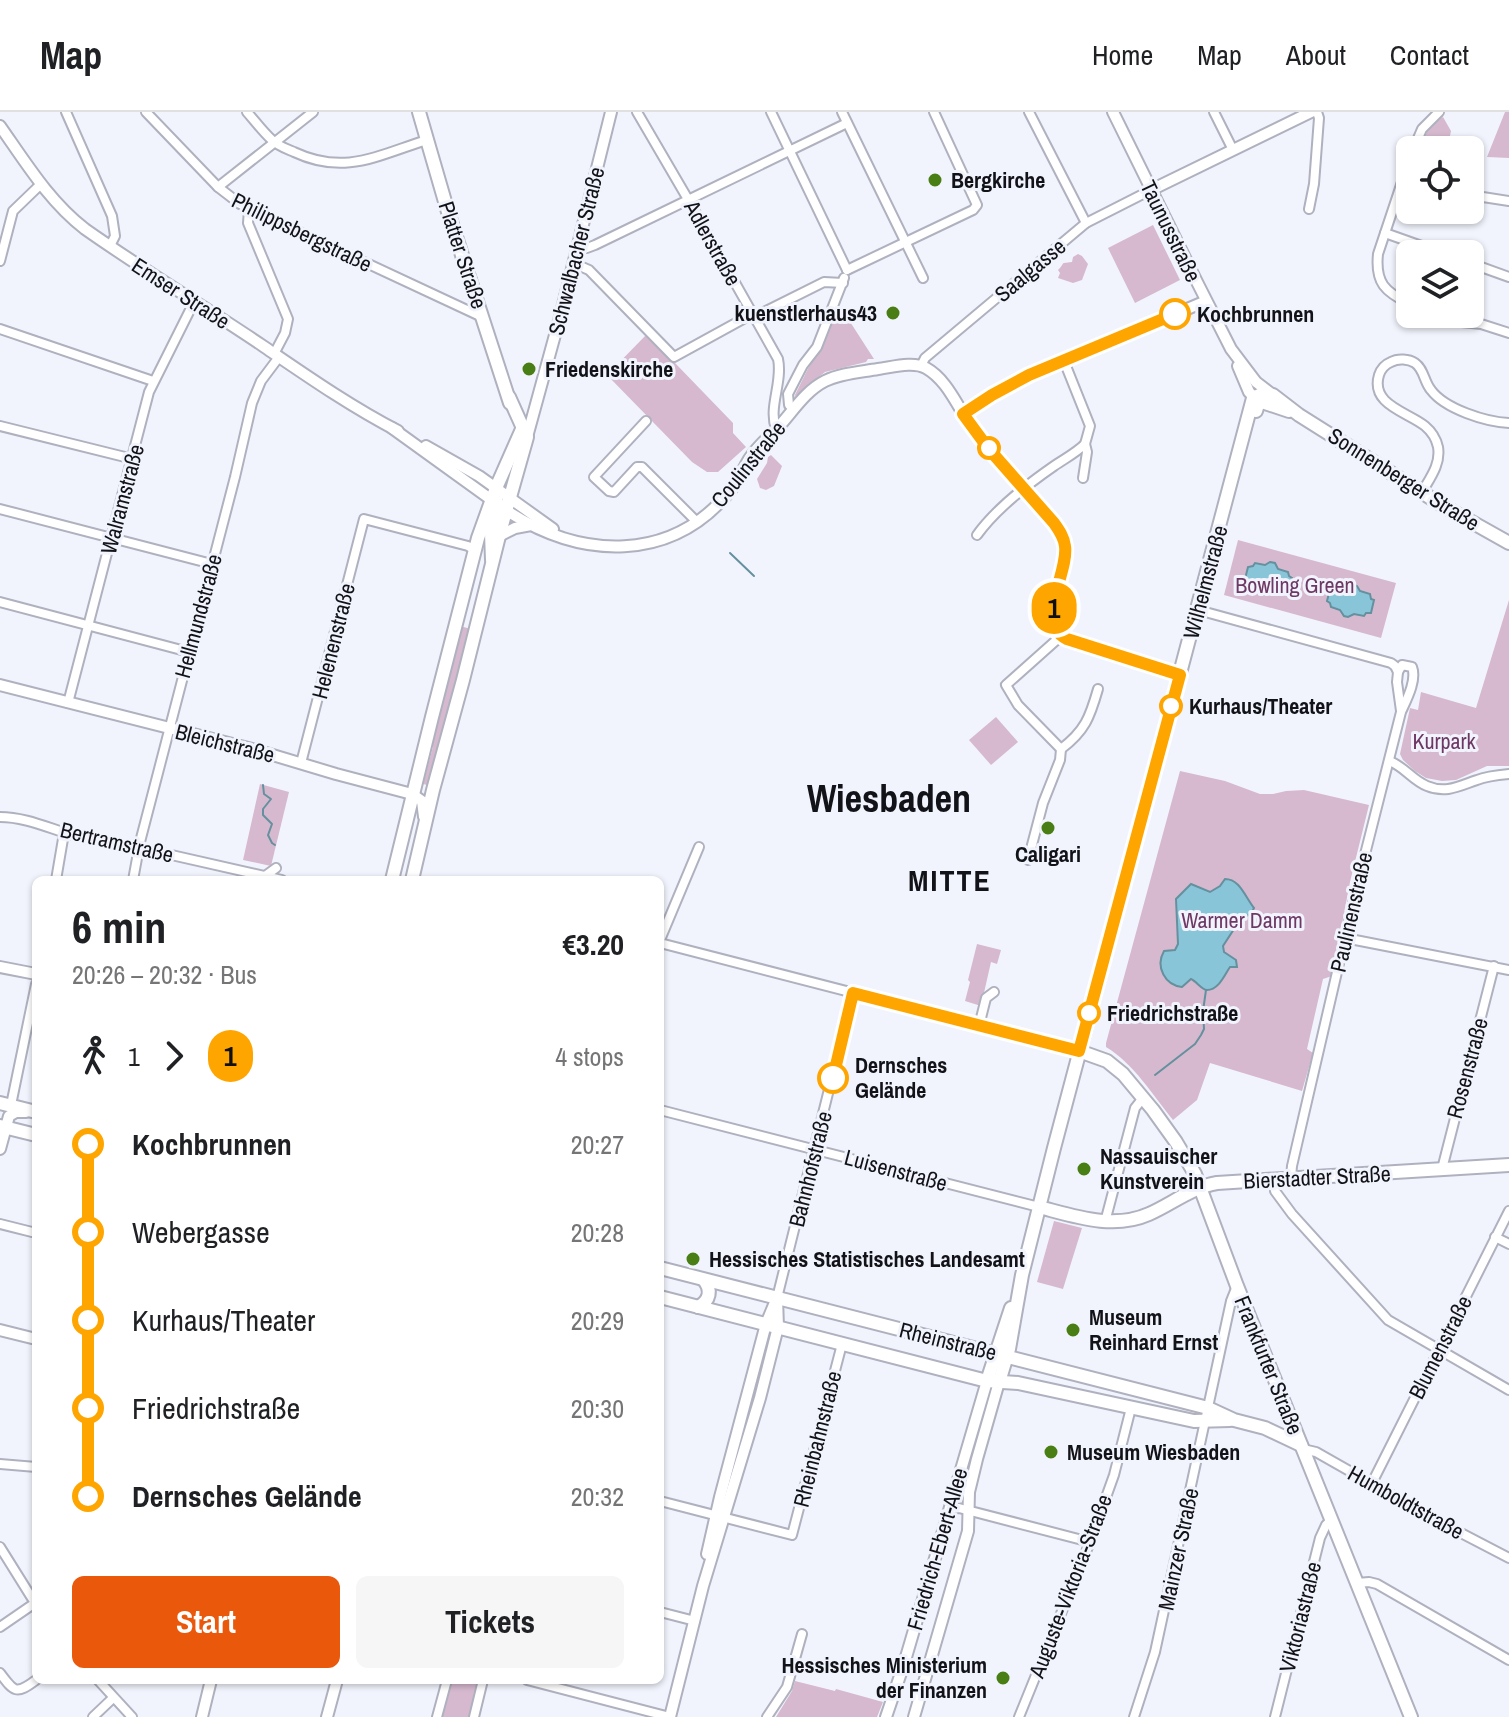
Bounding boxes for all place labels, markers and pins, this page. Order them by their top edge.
place label: Bergkirche [951,165,1045,195]
marker: Bergkirche [926,171,944,189]
place label: kuenstlerhaus43 [735,298,877,328]
marker: Kochbrunnen [1160,299,1190,329]
place label: Kochbrunnen [1197,299,1314,329]
marker: kuenstlerhaus43 [884,304,902,322]
place label: Friedenskirche [545,354,673,384]
marker: Friedenskirche [520,360,538,378]
unlabelled marker [978,437,1000,459]
place label: Kurhaus/Theater [1189,691,1332,721]
marker: Kurhaus/Theater [1160,695,1182,717]
marker: Caligari [1039,819,1057,837]
place label: Caligari [1015,839,1081,869]
place label: Friedrichstraße [1107,998,1238,1028]
marker: Friedrichstraße [1078,1002,1100,1024]
place label: Dernsches Gelände [855,1050,947,1105]
marker: Dernsches Gelände [818,1063,848,1093]
place label: Nassauischer Kunstverein [1100,1141,1217,1196]
marker: Nassauischer Kunstverein [1075,1160,1093,1178]
place label: Hessisches Statistisches Landesamt [709,1244,1025,1274]
marker: Hessisches Statistisches Landesamt [684,1250,702,1268]
place label: Museum Reinhard Ernst [1089,1302,1218,1357]
marker: Museum Reinhard Ernst [1064,1321,1082,1339]
place label: Museum Wiesbaden [1067,1437,1240,1467]
marker: Museum Wiesbaden [1042,1443,1060,1461]
place label: Hessisches Ministerium der Finanzen [781,1650,987,1705]
marker: Hessisches Ministerium der Finanzen [994,1669,1012,1687]

